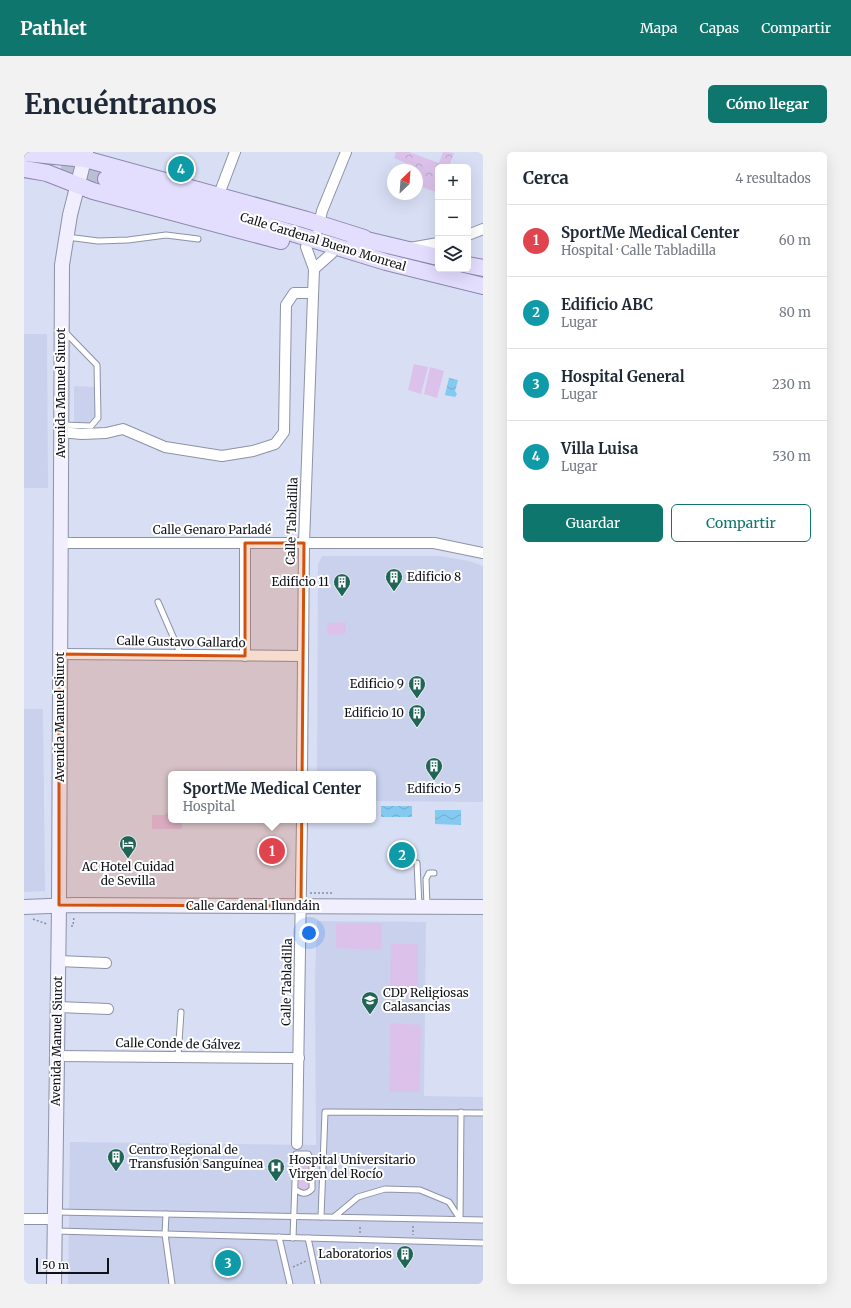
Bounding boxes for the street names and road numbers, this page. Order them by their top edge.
street label: Calle Cardenal Bueno Monreal [238,209,408,274]
street label: Avenida Manuel Siurot [53,328,68,459]
street label: Calle Tabladilla [282,476,301,565]
street label: Calle Genaro Parladé [153,522,271,537]
street label: Calle Gustavo Gallardo [116,633,246,650]
street label: Avenida Manuel Siurot [52,652,67,783]
street label: Calle Cardenal Ilundáin [186,898,320,913]
street label: Calle Tabladilla [278,937,295,1026]
street label: Avenida Manuel Siurot [48,975,65,1107]
street label: Calle Conde de Gálvez [115,1035,241,1052]

